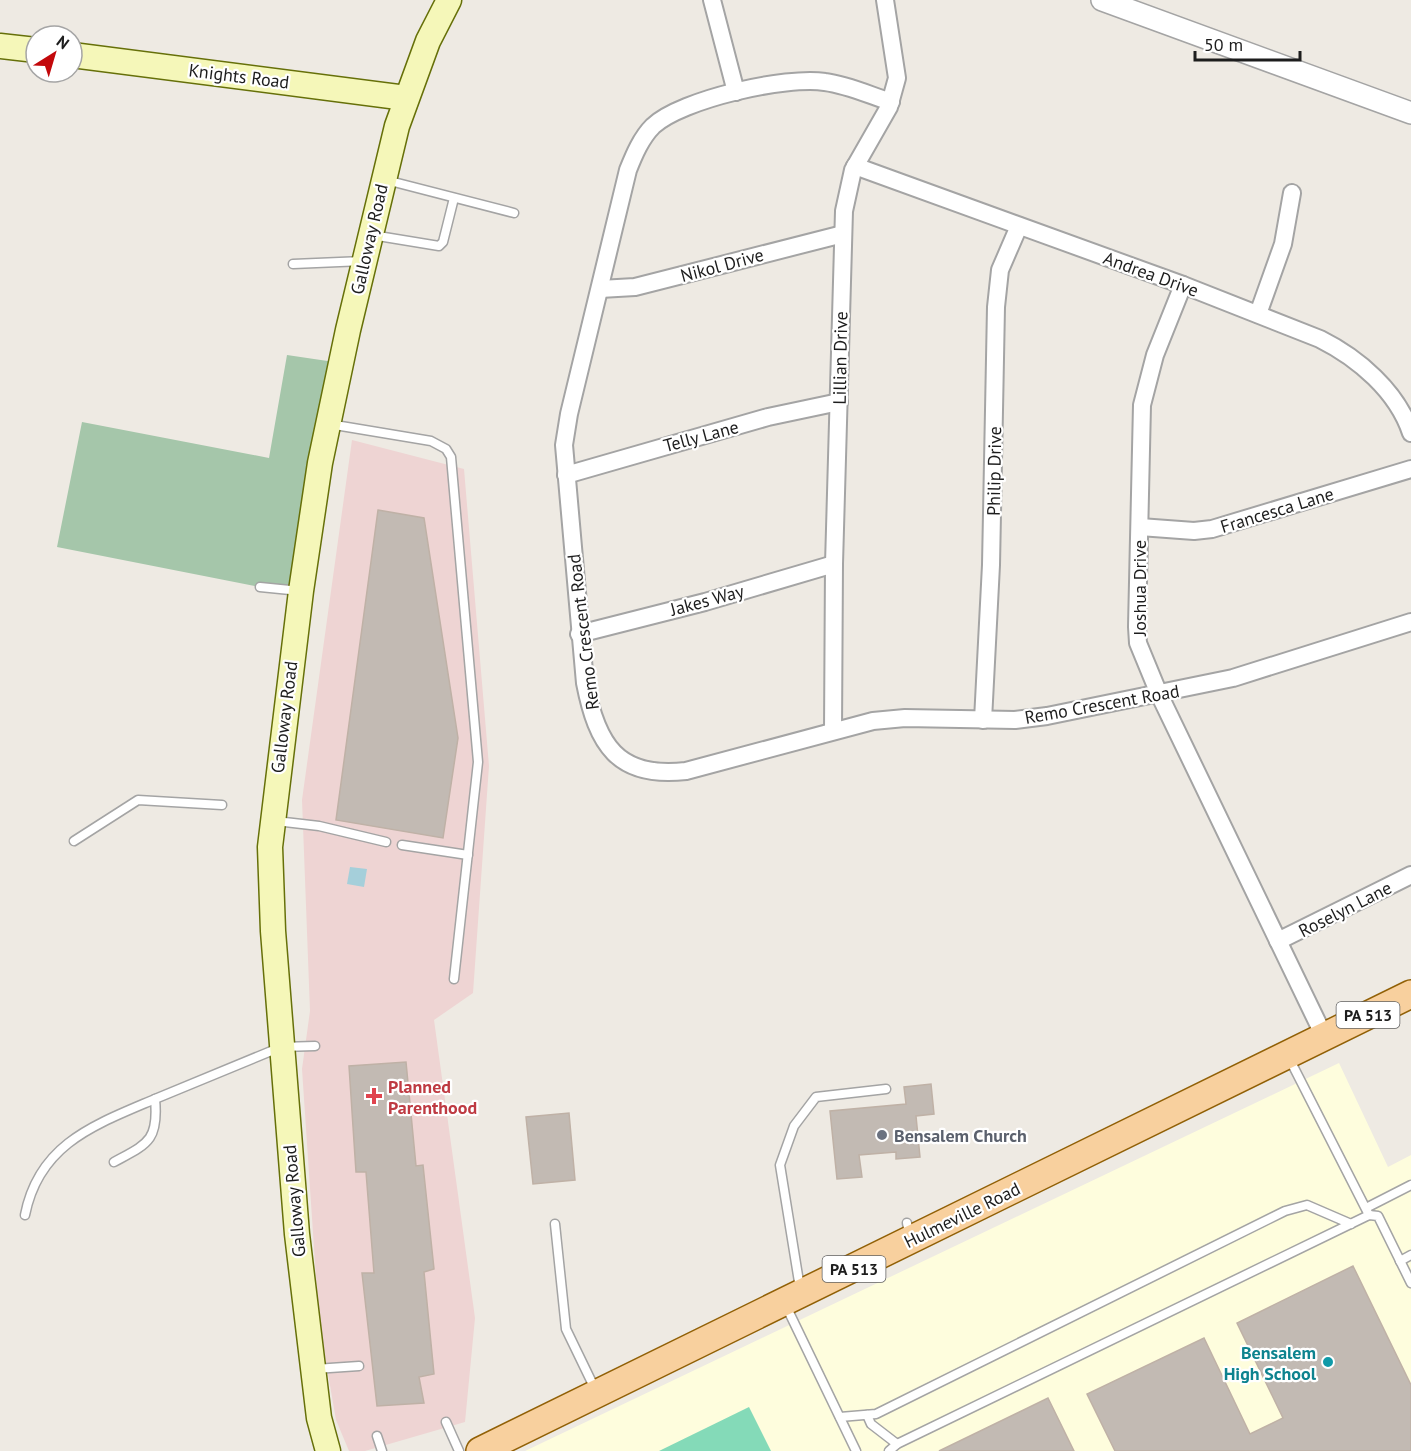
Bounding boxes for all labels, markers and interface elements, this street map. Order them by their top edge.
north arrow [24,24,84,84]
scale bar [1195,24,1300,62]
text: N [53,31,73,53]
text: 50 m [1204,33,1243,56]
street label: Knights Road [187,58,291,94]
street label: Galloway Road [345,181,393,297]
street label: Nikol Drive [678,243,766,287]
street label: Andrea Drive [1100,246,1202,302]
street label: Lillian Drive [828,311,852,405]
street label: Telly Lane [661,415,741,457]
street label: Philip Drive [982,426,1006,516]
street label: Francesca Lane [1218,482,1336,538]
street label: Joshua Drive [1128,540,1151,637]
street label: Remo Crescent Road [562,553,604,711]
street label: Jakes Way [667,579,747,621]
street label: Galloway Road [266,660,302,774]
street label: Remo Crescent Road [1023,679,1181,729]
street label: Roselyn Lane [1295,876,1395,942]
road number: PA 513 [1336,1002,1400,1028]
place label: Planned Parenthood [388,1075,477,1119]
marker: Planned Parenthood [365,1087,383,1105]
place label: Bensalem Church [894,1124,1027,1147]
marker: Bensalem Church [875,1128,889,1142]
street label: Galloway Road [278,1144,310,1258]
street label: Hulmeville Road [900,1177,1024,1253]
road number: PA 513 [822,1256,886,1282]
place label: Bensalem High School [1224,1341,1317,1385]
marker: Bensalem High School [1321,1355,1335,1369]

